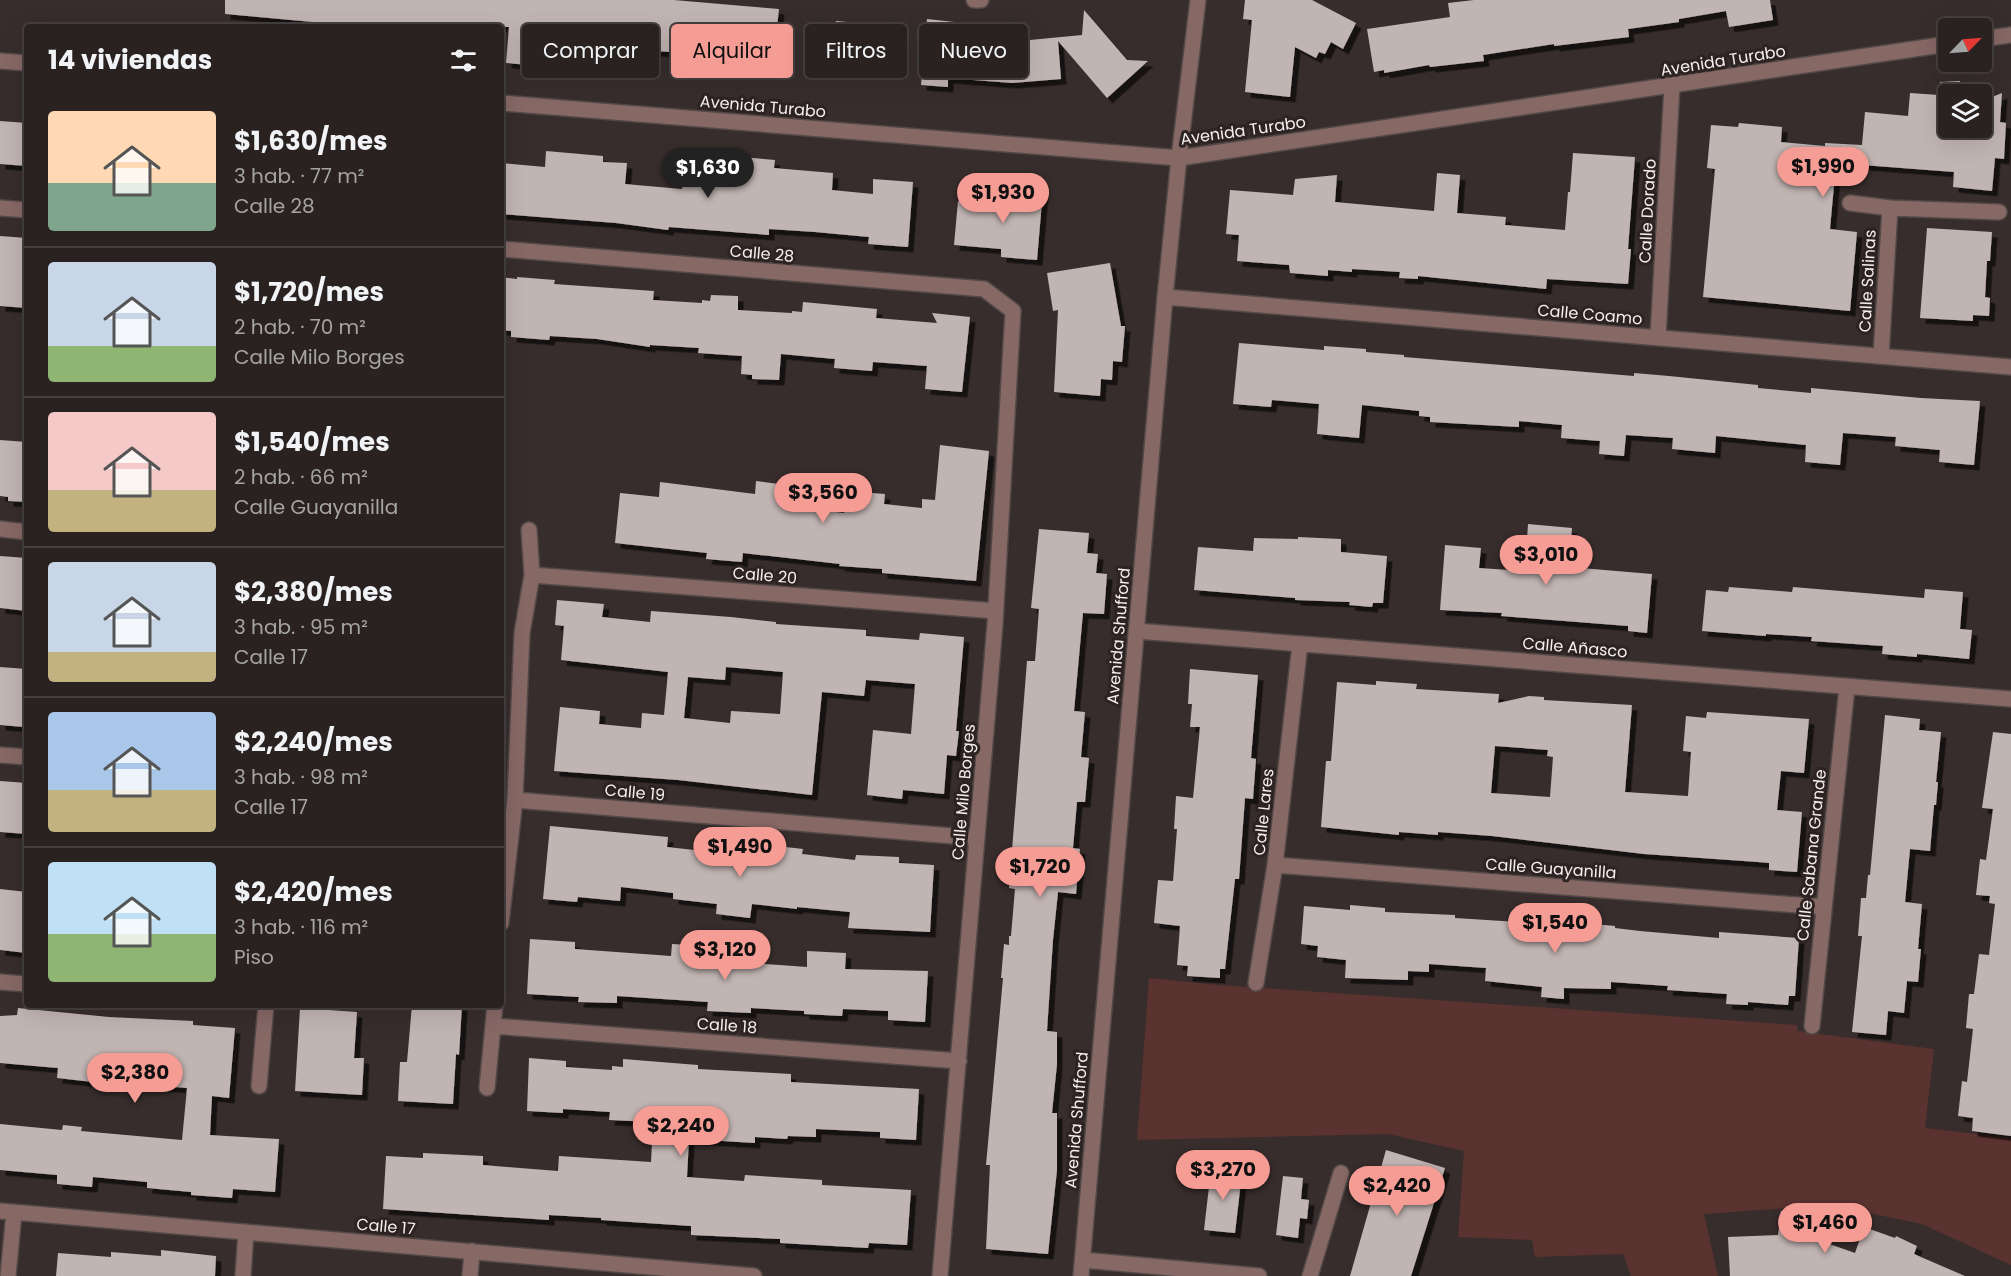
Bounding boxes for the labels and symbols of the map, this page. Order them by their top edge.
north arrow [1938,18,1992,72]
street label: Avenida Turabo [1659,39,1787,82]
street label: Avenida Turabo [699,90,827,123]
street label: Avenida Turabo [1179,110,1307,151]
pin: $1,990 [1774,147,1872,198]
pin: $1,630 [659,148,757,199]
street label: Calle Dorado [1633,158,1662,264]
pin: $1,930 [954,173,1052,224]
street label: Calle Salinas [1853,229,1882,333]
street label: Calle 28 [729,239,795,268]
street label: Calle Coamo [1536,298,1643,331]
pin: $3,560 [774,473,872,524]
pin: $3,010 [1497,535,1595,586]
street label: Calle 20 [732,561,798,590]
street label: Avenida Shufford [1101,567,1136,705]
street label: Calle Añasco [1521,631,1628,664]
street label: Calle Milo Borges [946,723,981,861]
street label: Calle Lares [1248,767,1279,857]
street label: Calle Sabana Grande [1791,768,1832,942]
street label: Calle 19 [604,778,666,807]
pin: $1,490 [691,827,789,878]
pin: $1,720 [991,847,1089,898]
street label: Calle Guayanilla [1485,852,1617,885]
pin: $1,540 [1506,903,1604,954]
pin: $3,120 [676,930,774,981]
street label: Calle 18 [696,1012,758,1039]
street label: Avenida Shufford [1059,1051,1094,1189]
pin: $2,380 [86,1053,184,1104]
pin: $2,240 [632,1106,730,1157]
pin: $3,270 [1174,1150,1272,1201]
pin: $2,420 [1348,1166,1446,1217]
pin: $1,460 [1776,1203,1874,1254]
street label: Calle 17 [356,1212,417,1241]

